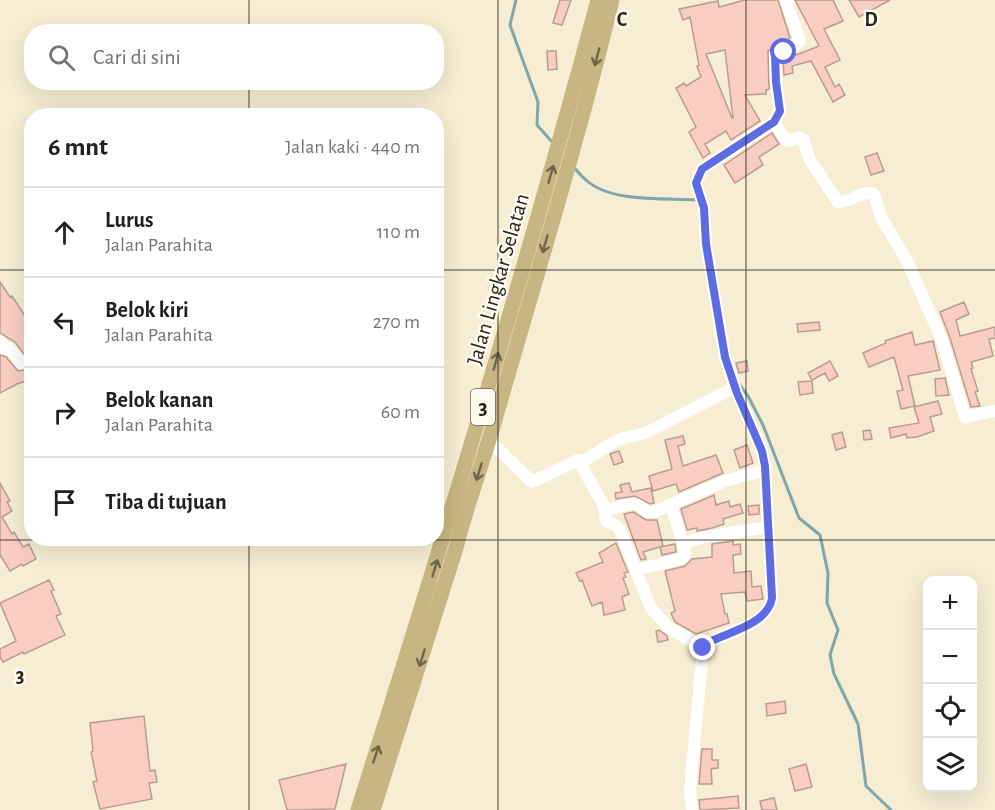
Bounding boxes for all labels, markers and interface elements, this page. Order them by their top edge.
text: C [617,10,628,30]
text: D [864,10,878,30]
search box [24,24,444,90]
route start [770,38,796,64]
icon: search [45,41,78,74]
text: Cari di sini [93,46,181,68]
one-way arrow [591,47,603,66]
text: 6 mnt [48,134,108,160]
text: Jalan kaki · 440 m [285,137,420,157]
one-way arrow [546,165,557,184]
street label: Jalan Lingkar Selatan [463,191,533,368]
text: Lurus [105,209,154,231]
icon: ahead [48,216,81,249]
text: 110 m [376,222,420,242]
text: Jalan Parahita [105,235,213,255]
one-way arrow [539,235,550,254]
text: Belok kiri [105,299,189,321]
icon: left [48,306,81,339]
text: 270 m [373,312,420,332]
text: Jalan Parahita [105,325,213,345]
one-way arrow [491,352,502,371]
text: Belok kanan [105,389,213,411]
road number: 3 [471,389,495,425]
icon: right [48,396,81,429]
text: 60 m [381,402,420,422]
text: Jalan Parahita [105,415,213,435]
one-way arrow [473,462,484,481]
icon: arrive [48,486,81,519]
text: Tiba di tujuan [105,491,227,513]
one-way arrow [430,559,441,578]
map controls [923,576,977,792]
button: + [923,576,977,630]
button: − [923,630,977,684]
route end [689,634,715,660]
one-way arrow [416,648,427,667]
text: 3 [16,666,24,686]
button: locate [923,684,977,738]
button: layers [923,738,977,792]
one-way arrow [371,745,382,764]

